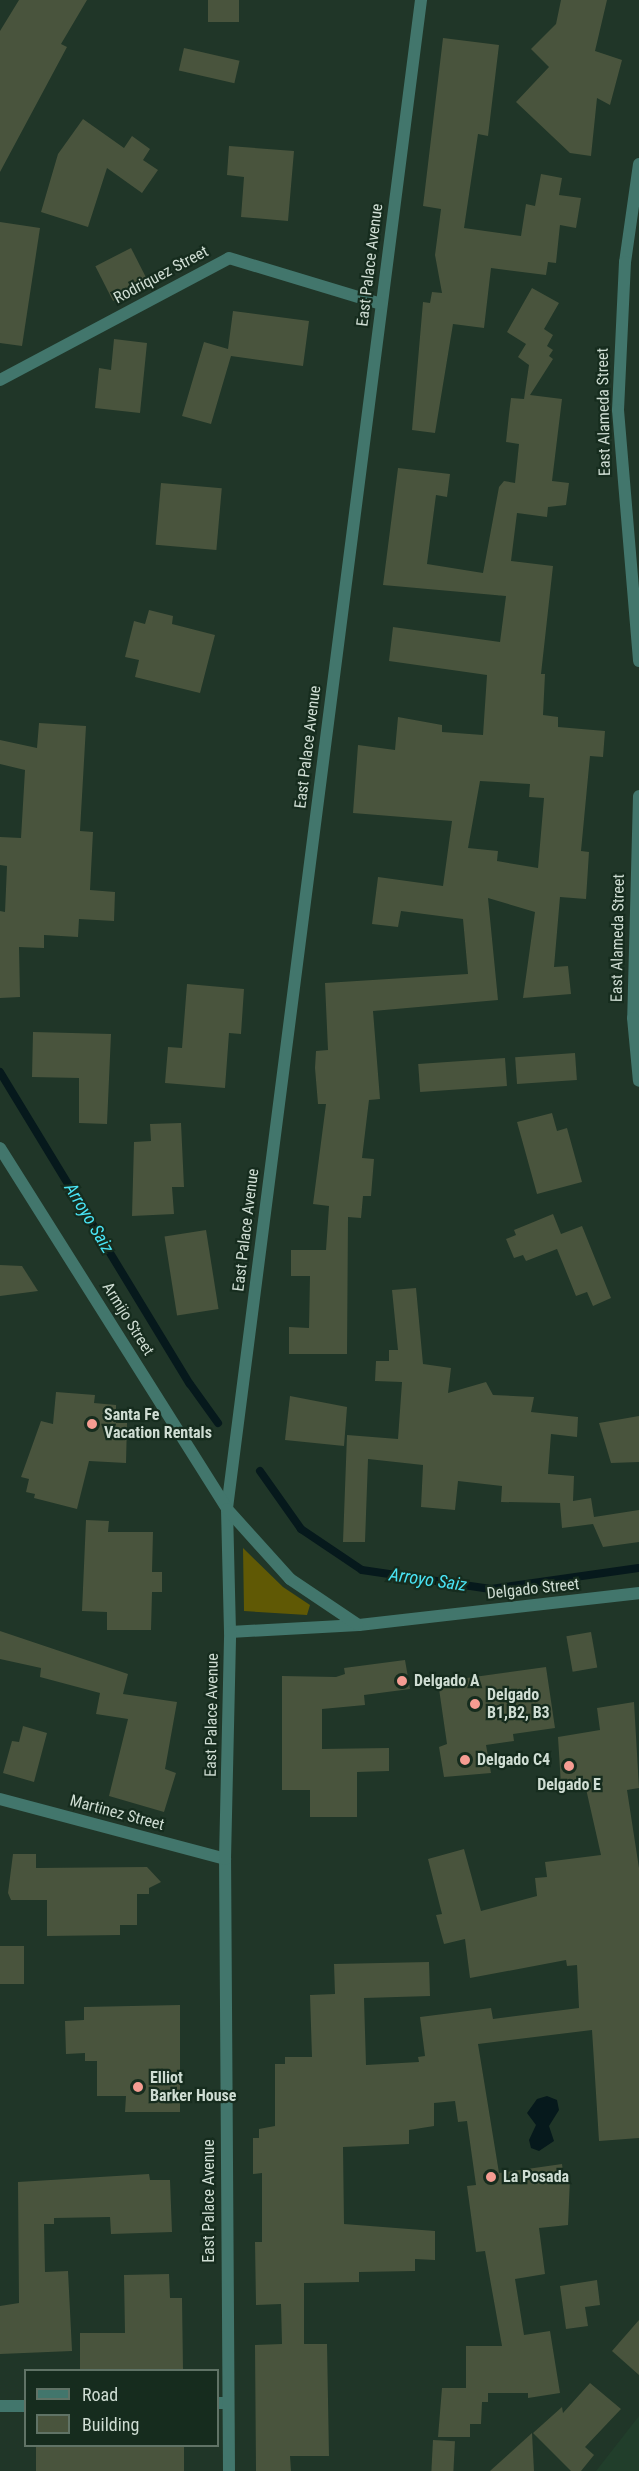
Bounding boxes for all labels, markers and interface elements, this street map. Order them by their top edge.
street label: East Palace Avenue [353,202,387,328]
street label: Rodriquez Street [110,242,212,308]
street label: East Alameda Street [593,348,615,476]
street label: East Palace Avenue [291,684,325,810]
street label: East Alameda Street [607,874,629,1002]
street label: East Palace Avenue [229,1167,263,1293]
water label: Arroyo Saiz [60,1179,118,1257]
street label: Armijo Street [98,1279,158,1359]
place label: Santa Fe Vacation Rentals [104,1405,212,1443]
marker: Santa Fe Vacation Rentals [85,1417,99,1431]
water label: Arroyo Saiz [388,1564,468,1596]
street label: Delgado Street [486,1575,580,1603]
street label: East Palace Avenue [201,1653,223,1777]
place label: Delgado A [414,1671,479,1691]
marker: Delgado A [395,1674,409,1688]
place label: Delgado B1,B2, B3 [487,1685,550,1723]
marker: Delgado B1,B2, B3 [468,1697,482,1711]
place label: Delgado C4 [477,1750,550,1770]
marker: Delgado C4 [458,1753,472,1767]
marker: Delgado E [562,1759,576,1773]
place label: Delgado E [537,1775,601,1795]
street label: Martinez Street [68,1791,166,1835]
place label: Elliot Barker House [150,2068,237,2106]
marker: Elliot Barker House [131,2080,145,2094]
street label: East Palace Avenue [199,2139,219,2263]
place label: La Posada [503,2167,569,2187]
marker: La Posada [484,2170,498,2184]
legend [24,2369,219,2447]
text: Road [82,2384,118,2405]
text: Building [82,2414,139,2435]

